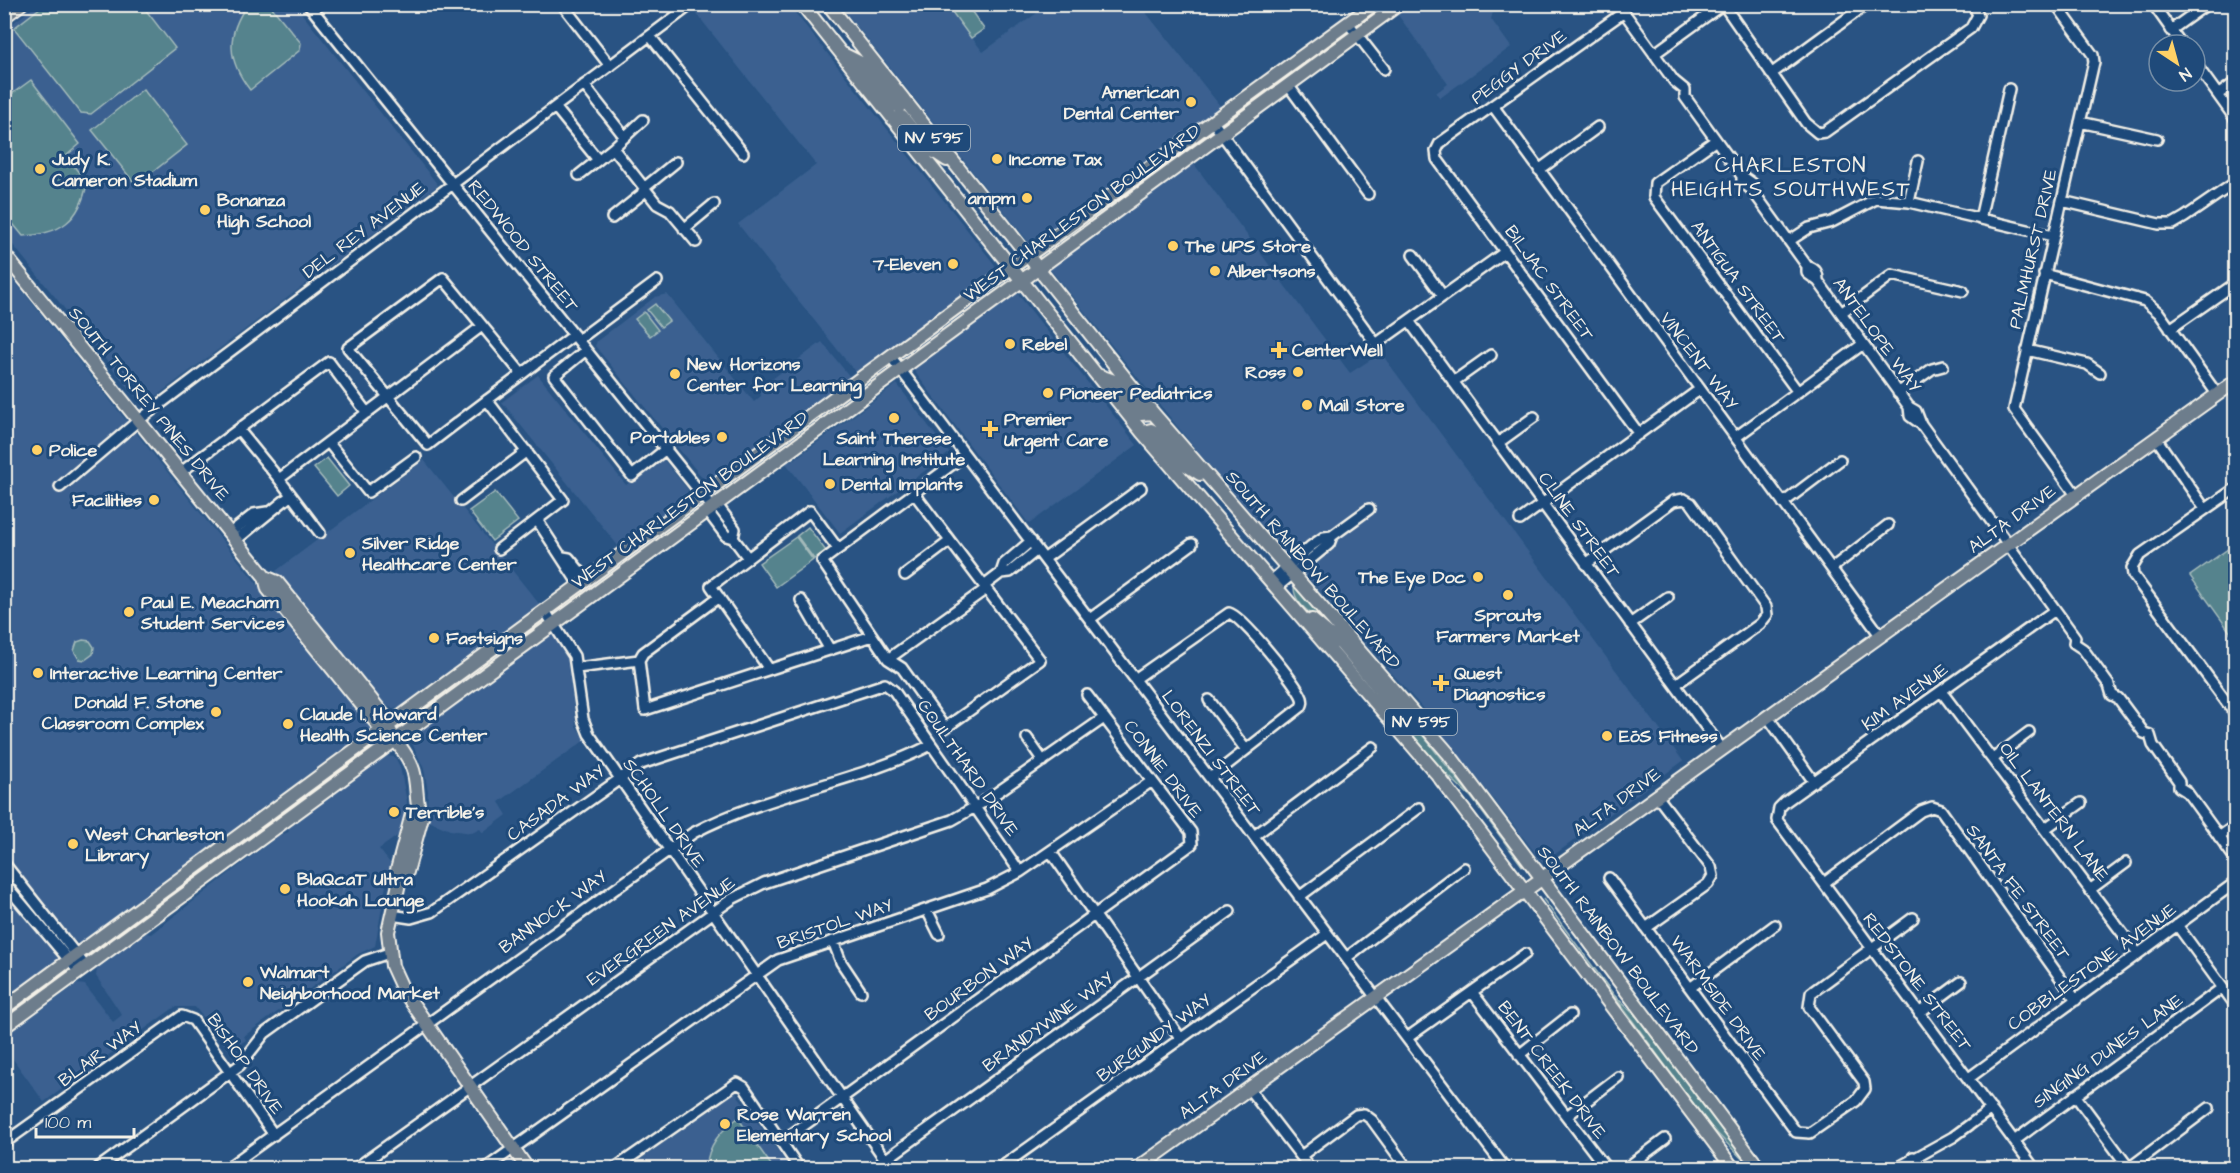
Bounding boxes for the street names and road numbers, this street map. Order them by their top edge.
street label: PEGGY DRIVE [1466,23,1572,110]
street label: WEST CHARLESTON BOULEVARD [958,118,1206,308]
road number: NV 595 [898,125,970,151]
street label: PALMHURST DRIVE [2002,166,2064,331]
street label: DEL REY AVENUE [297,175,431,284]
street label: REDWOOD STREET [462,175,585,318]
street label: ANTIGUA STREET [1685,216,1792,349]
street label: BILJAC STREET [1499,220,1600,346]
street label: ANTELOPE WAY [1827,272,1927,398]
street label: SOUTH TORREY PINES DRIVE [63,301,236,507]
street label: VINCENT WAY [1654,307,1744,415]
street label: WEST CHARLESTON BOULEVARD [566,405,814,595]
street label: SOUTH RAINBOW BOULEVARD [1220,465,1407,675]
street label: CLINE STREET [1532,467,1626,584]
street label: ALTA DRIVE [1963,478,2061,559]
street label: KIM AVENUE [1857,657,1954,737]
street label: LORENZI STREET [1155,685,1267,822]
street label: COULTHARD DRIVE [911,695,1025,842]
road number: NV 595 [1385,709,1457,735]
street label: CONNIE DRIVE [1118,715,1208,824]
street label: OIL LANTERN LANE [1993,737,2115,887]
street label: SCHOLL DRIVE [617,753,711,873]
street label: CASADA WAY [502,759,611,847]
street label: ALTA DRIVE [1568,761,1666,842]
street label: SANTA FE STREET [1960,819,2076,966]
street label: SOUTH RAINBOW BOULEVARD [1531,840,1705,1060]
street label: BANNOCK WAY [494,864,612,960]
street label: EVERGREEN AVENUE [582,870,741,992]
street label: BRISTOL WAY [774,892,897,956]
street label: COBBLESTONE AVENUE [2003,897,2182,1037]
street label: REDSTONE STREET [1857,908,1978,1057]
street label: WARMSIDE DRIVE [1664,930,1772,1066]
street label: BOURBON WAY [919,931,1039,1027]
street label: BRANDYWINE WAY [977,966,1119,1078]
street label: BURGUNDY WAY [1092,988,1217,1088]
street label: SINGING DUNES LANE [2028,988,2188,1114]
street label: BENT CREEK DRIVE [1492,996,1613,1145]
street label: BISHOP DRIVE [201,1009,289,1120]
street label: BLAIR WAY [53,1015,147,1093]
street label: ALTA DRIVE [1174,1044,1272,1125]

